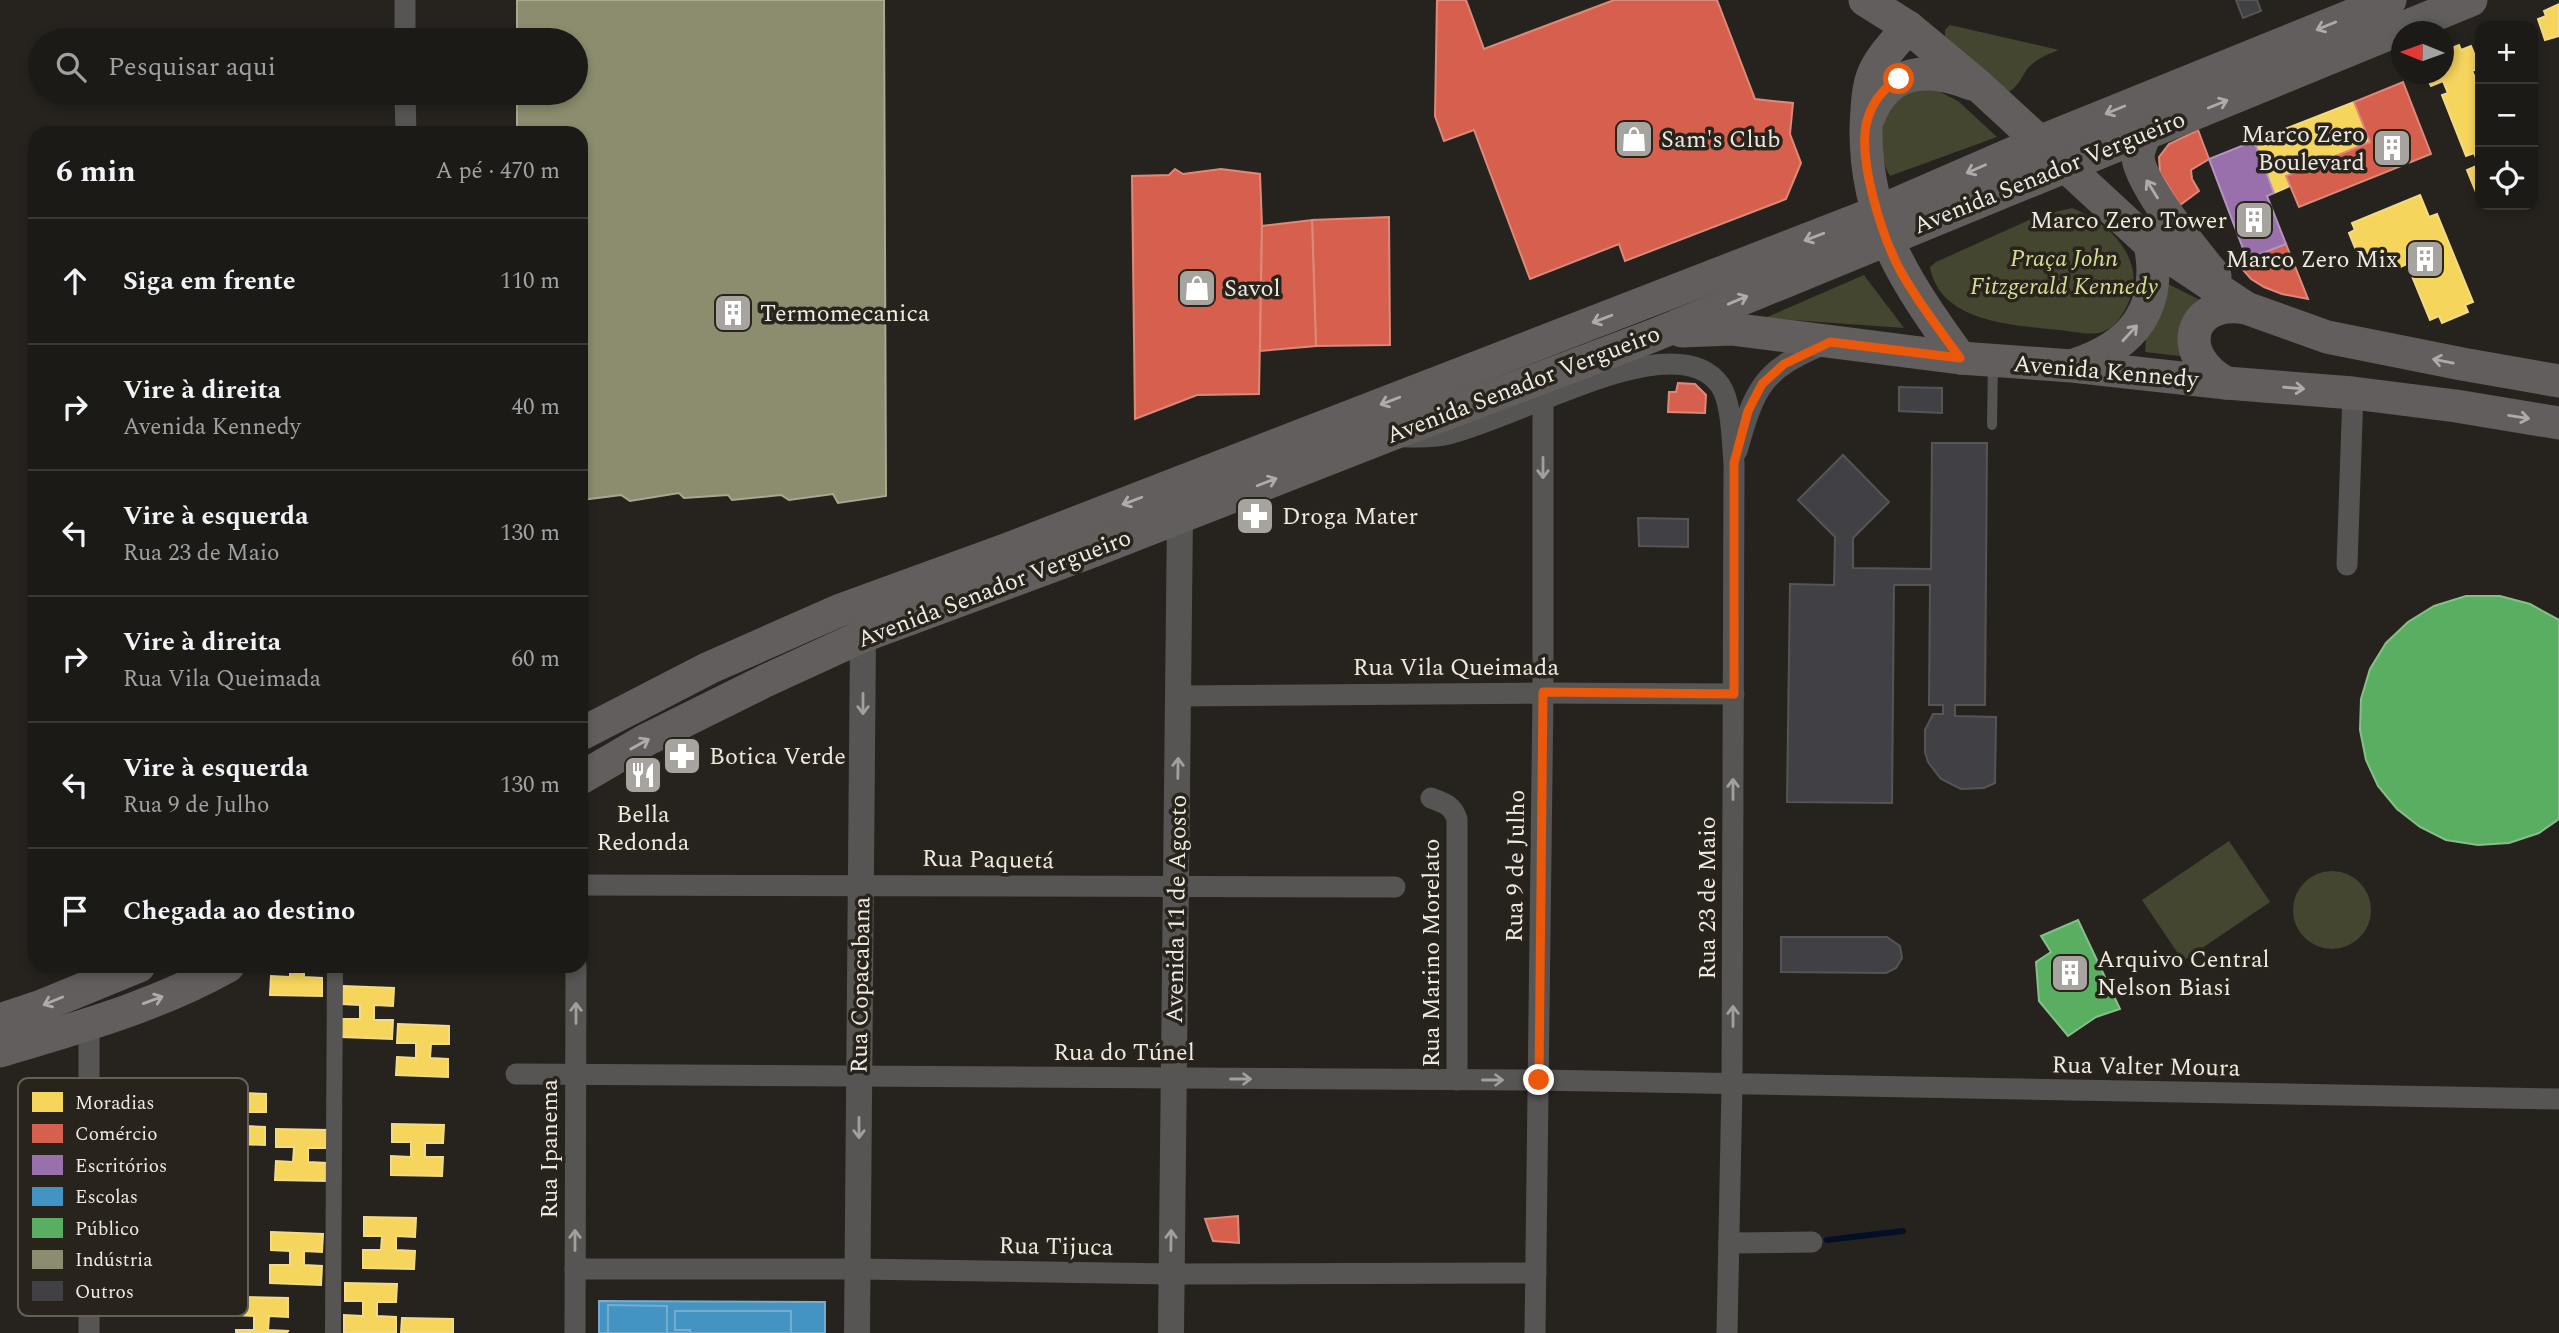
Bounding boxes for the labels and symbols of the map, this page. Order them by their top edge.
one-way arrow [2316,20,2338,33]
north arrow [2391,21,2454,84]
route start [1883,63,1914,94]
one-way arrow [2206,96,2228,109]
street label: Avenida Senador Vergueiro [1908,102,2191,244]
one-way arrow [2105,105,2127,118]
place label: Marco Zero Boulevard [2241,117,2365,181]
shop icon: Sam's Club [1613,118,1655,160]
place label: Sam's Club [1661,122,1780,158]
building icon: Marco Zero Boulevard [2371,127,2413,169]
one-way arrow [1966,163,1987,176]
one-way arrow [2145,179,2159,199]
building icon: Marco Zero Tower [2233,199,2275,241]
place label: Marco Zero Tower [2030,203,2227,239]
one-way arrow [1804,231,1826,244]
building icon: Marco Zero Mix [2404,238,2446,280]
park label: Praça John Fitzgerald Kennedy [1970,241,2158,305]
place label: Marco Zero Mix [2226,242,2398,278]
shop icon: Savol [1176,267,1218,309]
place label: Savol [1224,271,1281,307]
building icon: Termomecanica [712,292,754,334]
one-way arrow [1727,292,1748,305]
place label: Termomecanica [760,296,930,332]
one-way arrow [1592,313,1613,326]
street label: Avenida Senador Vergueiro [1381,316,1666,454]
one-way arrow [2121,324,2138,342]
street label: Avenida Kennedy [2012,346,2201,398]
one-way arrow [2432,353,2455,367]
one-way arrow [2282,382,2305,395]
one-way arrow [1379,395,1401,408]
one-way arrow [2507,411,2530,424]
one-way arrow [1536,456,1550,479]
one-way arrow [1256,475,1277,488]
one-way arrow [1122,495,1144,508]
pharmacy icon: Droga Mater [1234,495,1276,537]
place label: Droga Mater [1282,499,1418,535]
street label: Avenida Senador Vergueiro [852,520,1137,658]
street label: Rua Vila Queimada [1353,650,1560,686]
one-way arrow [856,693,870,716]
pharmacy icon: Botica Verde [661,735,703,777]
one-way arrow [629,737,650,750]
place label: Botica Verde [709,739,846,775]
restaurant icon: Bella Redonda [622,754,664,796]
one-way arrow [1172,757,1185,780]
one-way arrow [1726,778,1740,801]
street label: Rua 9 de Julho [1497,789,1535,943]
street label: Avenida 11 de Agosto [1157,794,1197,1024]
place label: Bella Redonda [597,797,690,861]
street label: Rua 23 de Maio [1690,816,1726,980]
street label: Rua Marino Morelato [1414,838,1450,1068]
street label: Rua Paquetá [922,841,1055,879]
street label: Rua Copacabana [841,896,881,1074]
place label: Arquivo Central Nelson Biasi [2097,942,2270,1006]
building icon: Arquivo Central Nelson Biasi [2049,952,2091,994]
one-way arrow [142,993,164,1005]
one-way arrow [43,996,64,1009]
one-way arrow [569,1002,583,1025]
one-way arrow [1726,1005,1740,1028]
street label: Rua do Túnel [1053,1035,1195,1071]
street label: Rua Valter Moura [2051,1047,2241,1087]
route end [1523,1064,1554,1095]
one-way arrow [1229,1072,1252,1086]
one-way arrow [1481,1073,1504,1087]
legend [18,1078,248,1316]
street label: Rua Ipanema [532,1079,568,1219]
text: Moradias [75,1089,155,1118]
one-way arrow [852,1116,866,1139]
text: Comércio [75,1120,157,1149]
text: Escritórios [75,1152,167,1181]
text: Escolas [75,1183,138,1212]
text: Público [75,1215,139,1244]
street label: Rua Tijuca [998,1228,1114,1266]
one-way arrow [568,1229,582,1252]
one-way arrow [1164,1229,1178,1252]
text: Indústria [75,1246,153,1275]
text: Outros [75,1278,134,1307]

